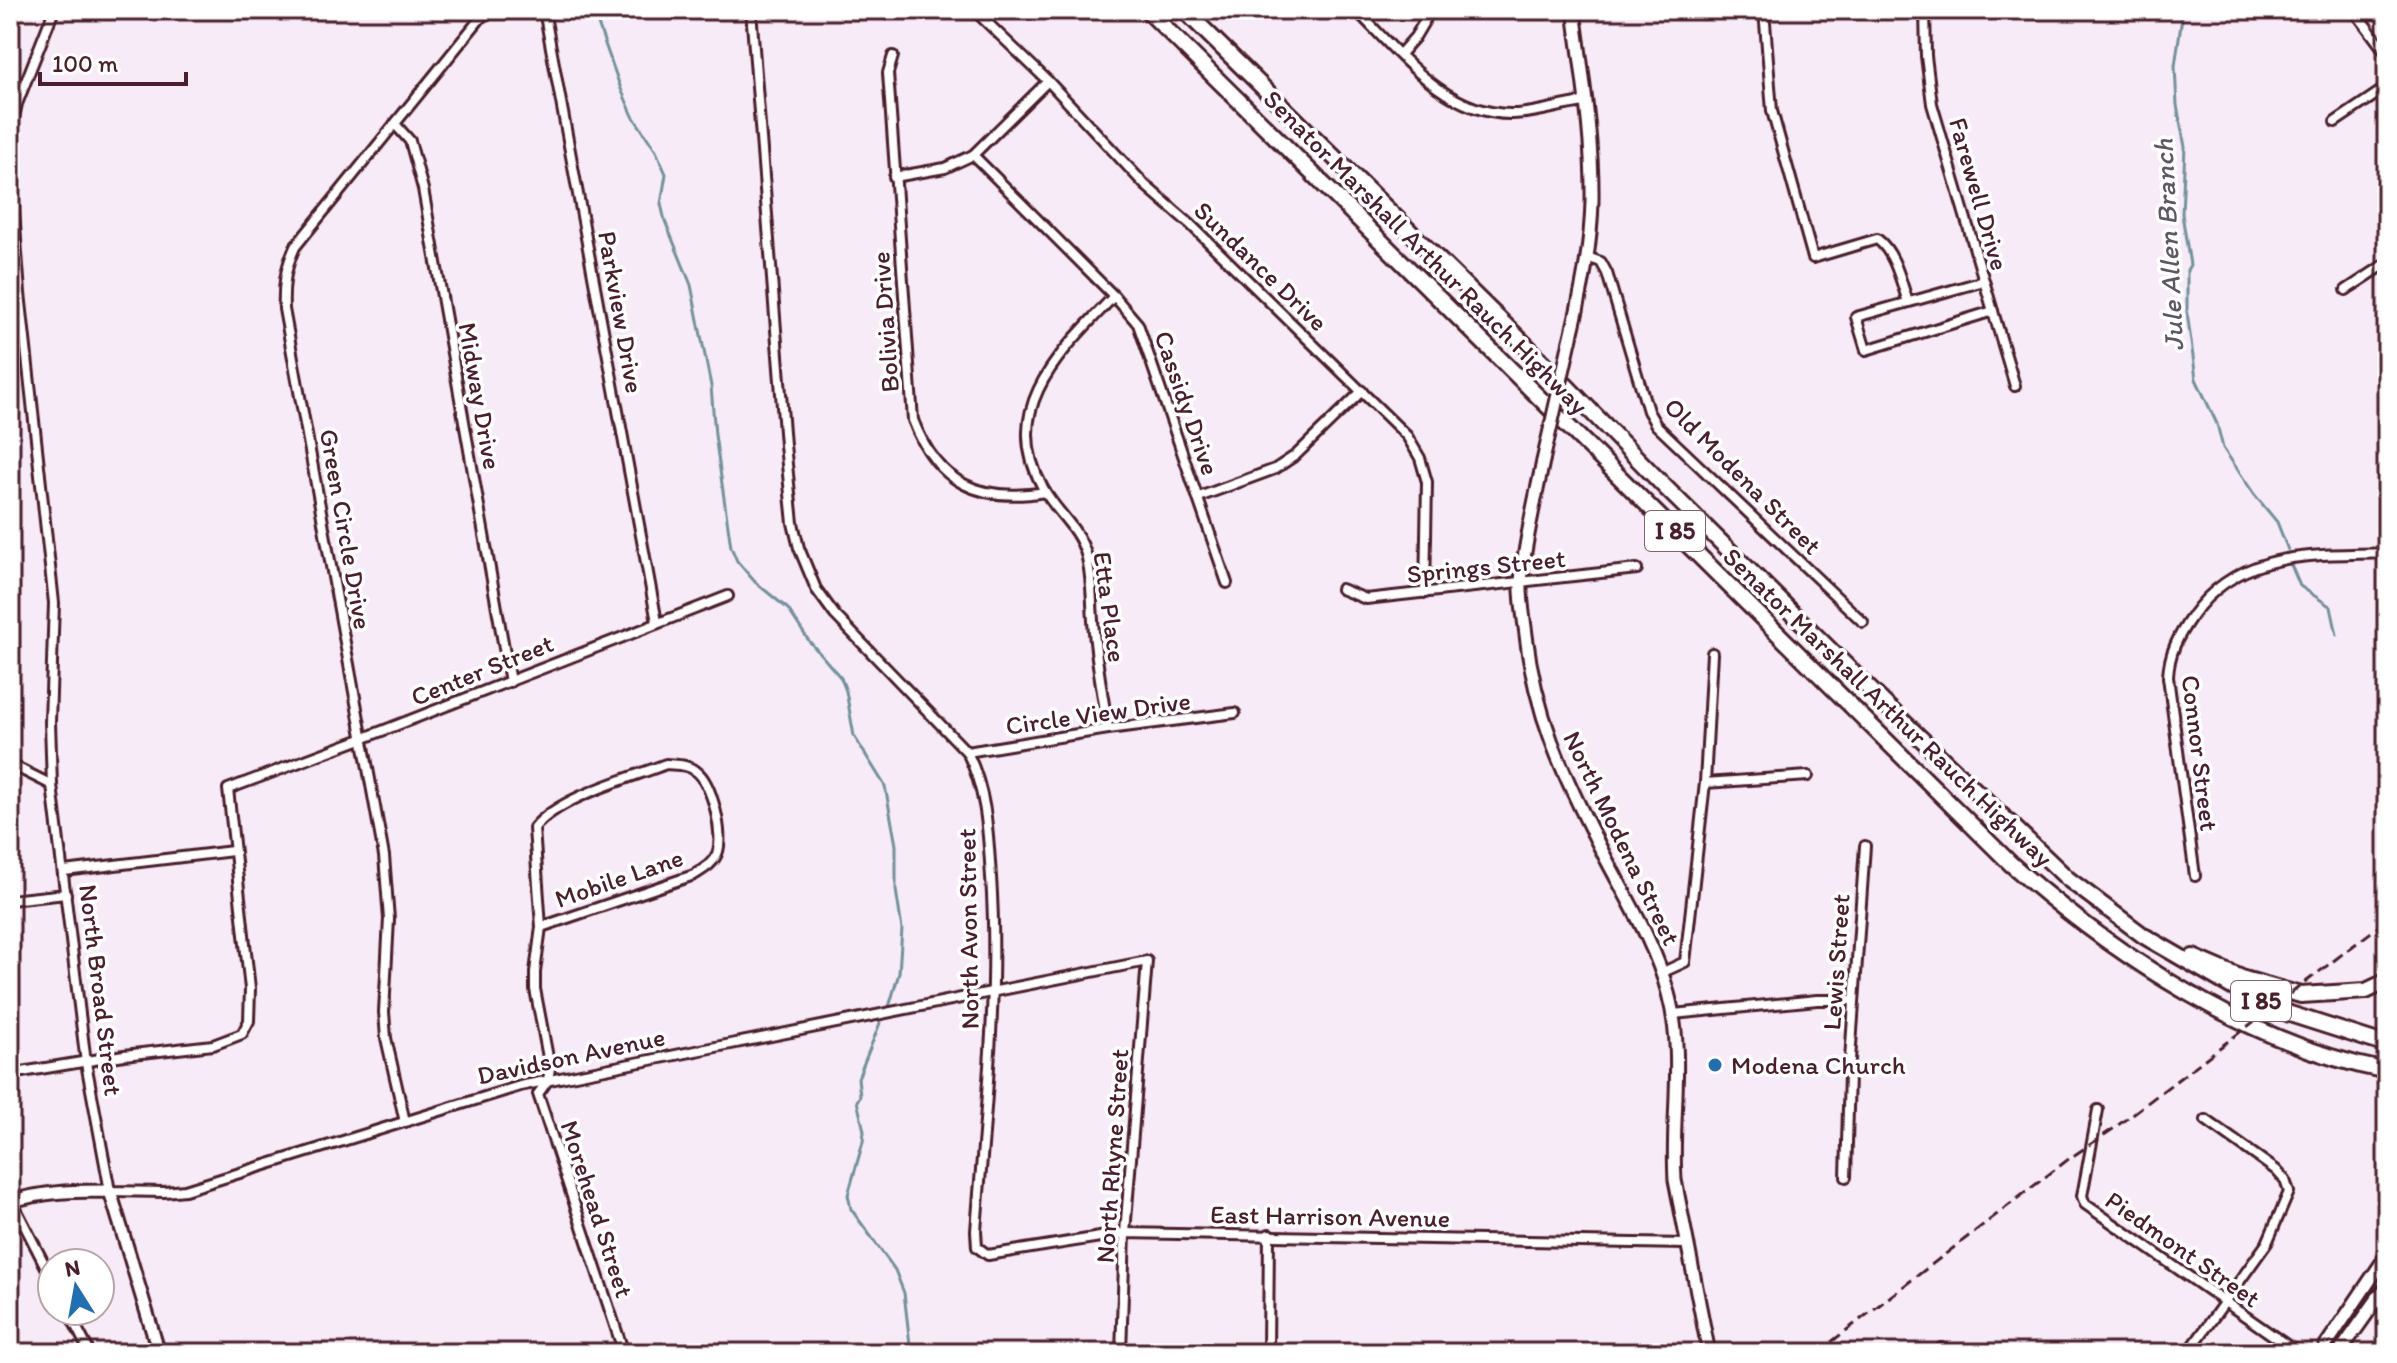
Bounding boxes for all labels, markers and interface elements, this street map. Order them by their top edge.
scale bar [40,36,186,86]
text: 100 m [52,49,118,78]
street label: Senator Marshall Arthur Rauch Highway [1257,83,1595,421]
street label: Farewell Drive [1942,114,2016,274]
water label: Jule Allen Branch [2145,137,2191,352]
street label: Sundance Drive [1187,194,1335,338]
street label: Parkview Drive [591,228,651,396]
street label: Bolivia Drive [864,251,906,393]
street label: Midway Drive [451,320,509,472]
street label: Cassidy Drive [1147,327,1227,479]
street label: Old Modena Street [1658,391,1829,562]
street label: Green Circle Drive [313,426,379,632]
road number: I 85 [1645,511,1705,551]
street label: Senator Marshall Arthur Rauch Highway [1716,540,2060,874]
street label: Springs Street [1405,542,1567,590]
street label: Etta Place [1086,550,1134,664]
street label: Center Street [406,627,558,713]
street label: Connor Street [2175,673,2225,833]
street label: Circle View Drive [1003,684,1193,742]
street label: North Modena Street [1556,726,1688,951]
street label: North Avon Street [950,828,986,1030]
street label: Mobile Lane [551,841,687,915]
street label: North Broad Street [72,883,130,1098]
street label: Lewis Street [1815,892,1857,1031]
road number: I 85 [2231,981,2291,1021]
street label: Davidson Avenue [474,1020,668,1092]
street label: North Rhyne Street [1089,1048,1135,1264]
place label: Modena Church [1731,1049,1906,1081]
marker: Modena Church [1706,1056,1724,1074]
street label: Morehead Street [553,1116,641,1302]
street label: Piedmont Street [2099,1184,2267,1314]
street label: East Harrison Avenue [1210,1198,1450,1234]
north arrow [36,1247,116,1327]
text: N [62,1253,82,1283]

